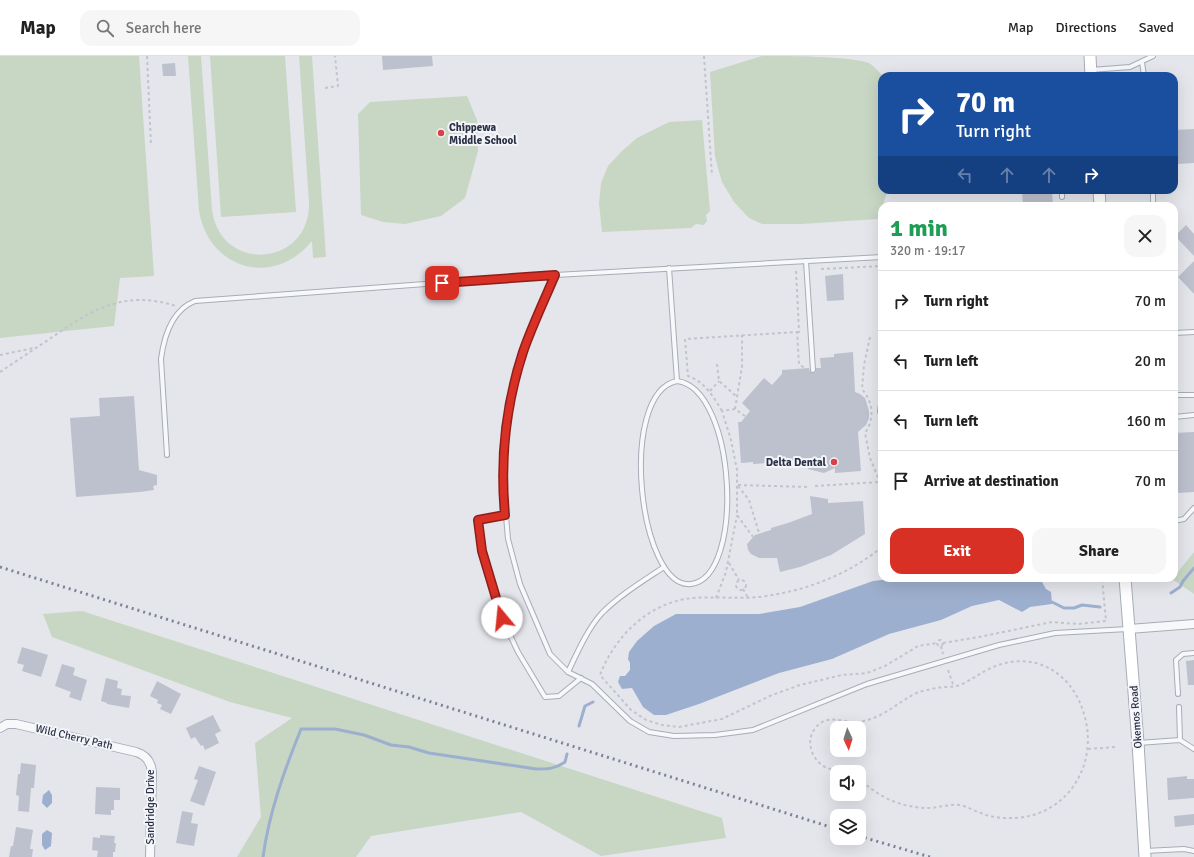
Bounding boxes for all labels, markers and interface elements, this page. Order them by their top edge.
search box [80,10,360,46]
text: Map [20,16,56,40]
icon: search [94,17,116,39]
text: Search here [126,19,201,37]
text: Map [1008,19,1034,36]
text: Directions [1056,19,1117,36]
text: Saved [1139,19,1174,36]
text: 70 m [956,86,1015,120]
icon: right [890,88,942,140]
text: Turn right [956,120,1031,142]
place label: Chippewa Middle School [449,121,517,147]
marker: Chippewa Middle School [436,128,446,138]
icon: left [954,164,976,186]
icon: ahead [996,164,1018,186]
icon: ahead [1038,164,1060,186]
icon: right [1080,164,1102,186]
text: 1 min [890,213,948,243]
button: close [1124,215,1166,257]
text: 320 m · 19:17 [890,243,966,259]
pin [425,266,459,300]
icon: arrive [431,272,453,294]
icon: right [890,290,912,312]
text: Turn right [924,292,989,310]
text: 70 m [1135,292,1166,310]
icon: left [890,350,912,372]
text: Turn left [924,352,978,370]
text: 20 m [1135,352,1166,370]
icon: left [890,410,912,432]
text: Turn left [924,412,978,430]
text: 160 m [1126,412,1166,430]
place label: Delta Dental [766,456,827,469]
marker: Delta Dental [829,457,839,467]
icon: arrive [890,470,912,492]
text: Arrive at destination [924,472,1059,490]
text: 70 m [1135,472,1166,490]
button: Exit [890,528,1024,574]
button: Share [1032,528,1166,574]
position arrow [481,597,523,639]
street label: Okemos Road [1127,685,1145,749]
north arrow [830,721,866,757]
map controls [830,721,866,845]
street label: Wild Cherry Path [34,722,114,752]
button: sound [830,765,866,801]
street label: Sandridge Drive [144,770,157,844]
button: layers [830,809,866,845]

